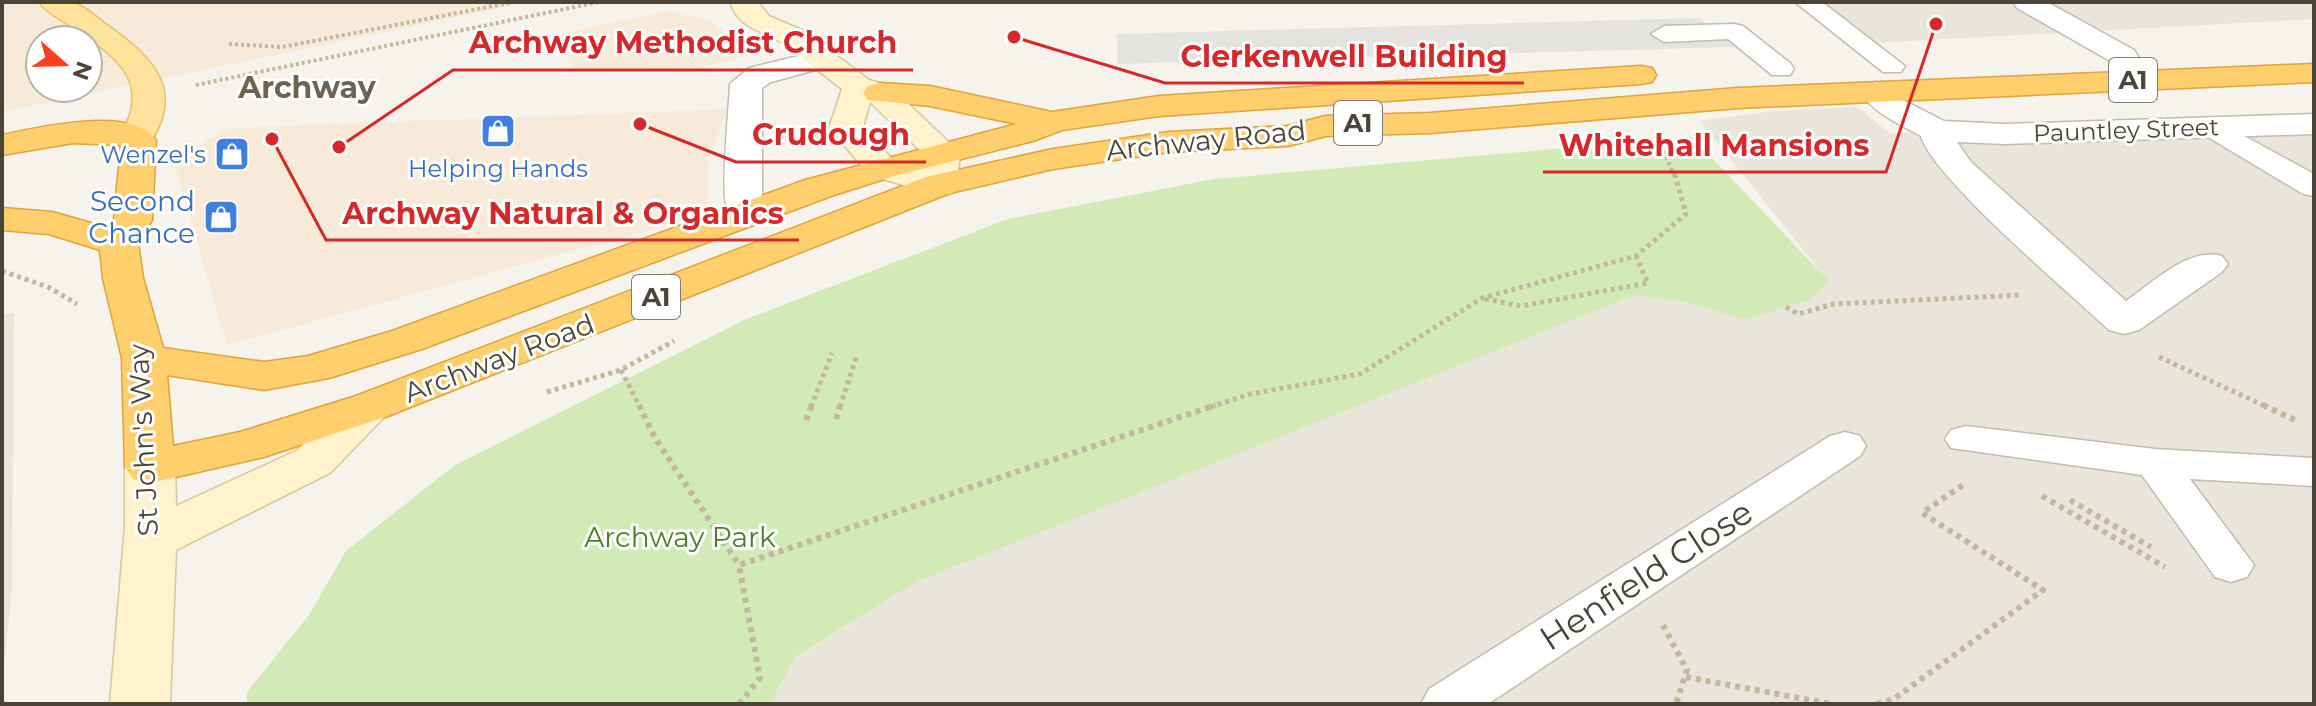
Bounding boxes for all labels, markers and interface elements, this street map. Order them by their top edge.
callout: Archway Methodist Church [453,16,913,70]
north arrow [24,24,104,104]
text: Archway Methodist Church [468,24,897,61]
callout: Clerkenwell Building [1165,29,1524,83]
text: Clerkenwell Building [1180,38,1508,75]
text: N [67,58,98,84]
road number: A1 [2109,58,2157,102]
district label: Archway [237,69,377,106]
road number: A1 [1334,101,1382,145]
callout: Crudough [736,108,926,162]
shop icon: Helping Hands [479,112,517,150]
street label: Pauntley Street [2033,112,2220,148]
street label: Archway Road [1104,113,1308,167]
text: Crudough [752,116,910,153]
callout: Whitehall Mansions [1543,118,1886,172]
text: Whitehall Mansions [1559,127,1870,164]
shop icon: Wenzel's [213,135,251,173]
place label: Wenzel's [100,140,206,169]
place label: Helping Hands [408,154,588,183]
place label: Second Chance [88,184,195,250]
callout: Archway Natural & Organics [326,186,799,240]
text: Archway Natural & Organics [341,195,784,232]
shop icon: Second Chance [202,198,240,236]
road number: A1 [632,275,680,319]
street label: Archway Road [399,306,599,410]
street label: St John's Way [121,342,165,537]
street label: Henfield Close [1532,491,1760,659]
park label: Archway Park [584,520,776,554]

